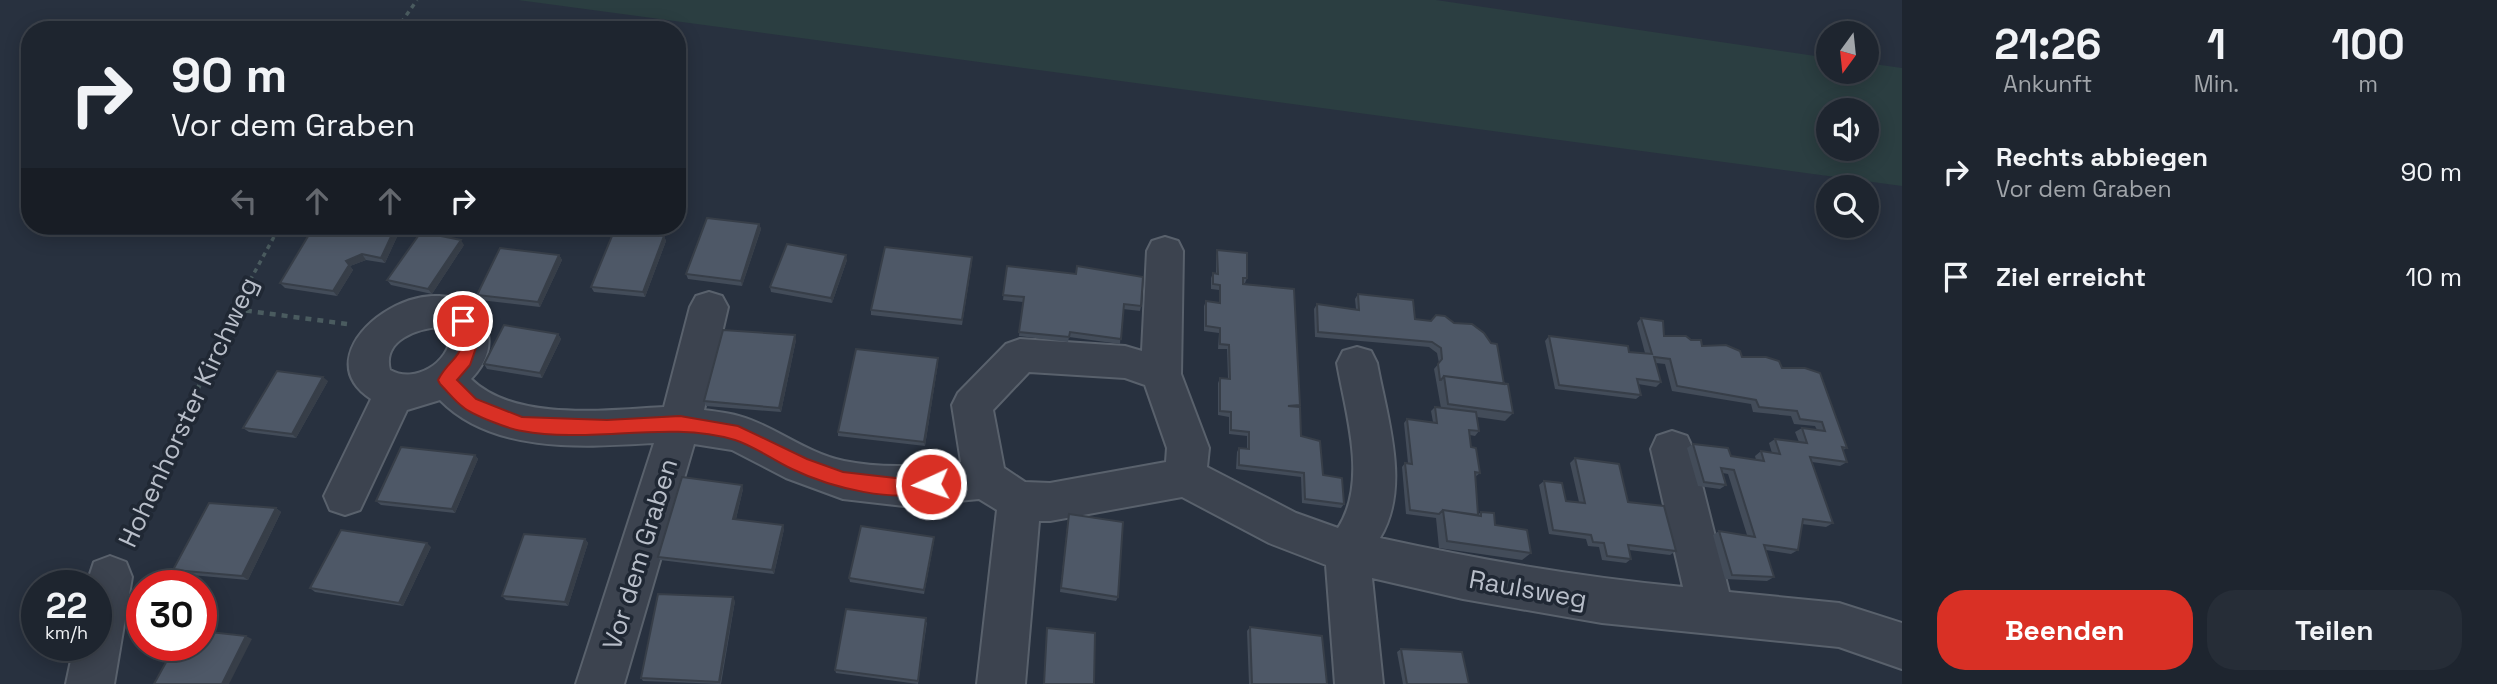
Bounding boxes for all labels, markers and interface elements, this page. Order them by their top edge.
text: 21:26 [1994,18,2102,71]
text: 1 [2207,18,2226,71]
text: 100 [2331,18,2405,71]
north arrow [1816,21,1880,84]
map controls [1816,21,1879,238]
text: 90 m [171,44,287,106]
icon: right [56,49,147,140]
text: Ankunft [2003,69,2092,99]
text: Min. [2194,69,2239,99]
text: m [2358,69,2378,99]
button: sound [1816,98,1879,161]
text: Vor dem Graben [171,105,415,145]
text: Rechts abbiegen [1996,140,2208,174]
icon: right [1937,153,1975,191]
text: 90 m [2400,155,2462,189]
text: Vor dem Graben [1996,174,2172,204]
button: search [1816,175,1879,238]
icon: left [225,182,263,220]
icon: ahead [298,182,336,220]
icon: ahead [371,182,409,220]
icon: right [444,182,482,220]
icon: arrive [1937,258,1975,296]
text: Ziel erreicht [1996,260,2146,294]
text: 10 m [2405,260,2462,294]
street label: Hohenhorster Kirchweg [110,271,266,553]
pin [433,291,493,351]
icon: arrive [444,302,482,340]
position arrow [894,447,968,521]
street label: Vor dem Graben [595,454,685,654]
street label: Raulsweg [1466,562,1590,616]
speed limit sign: 30 [126,570,217,661]
text: 22 [46,584,87,628]
button: Beenden [1937,590,2193,670]
button: Teilen [2207,590,2462,670]
text: km/h [45,621,88,644]

